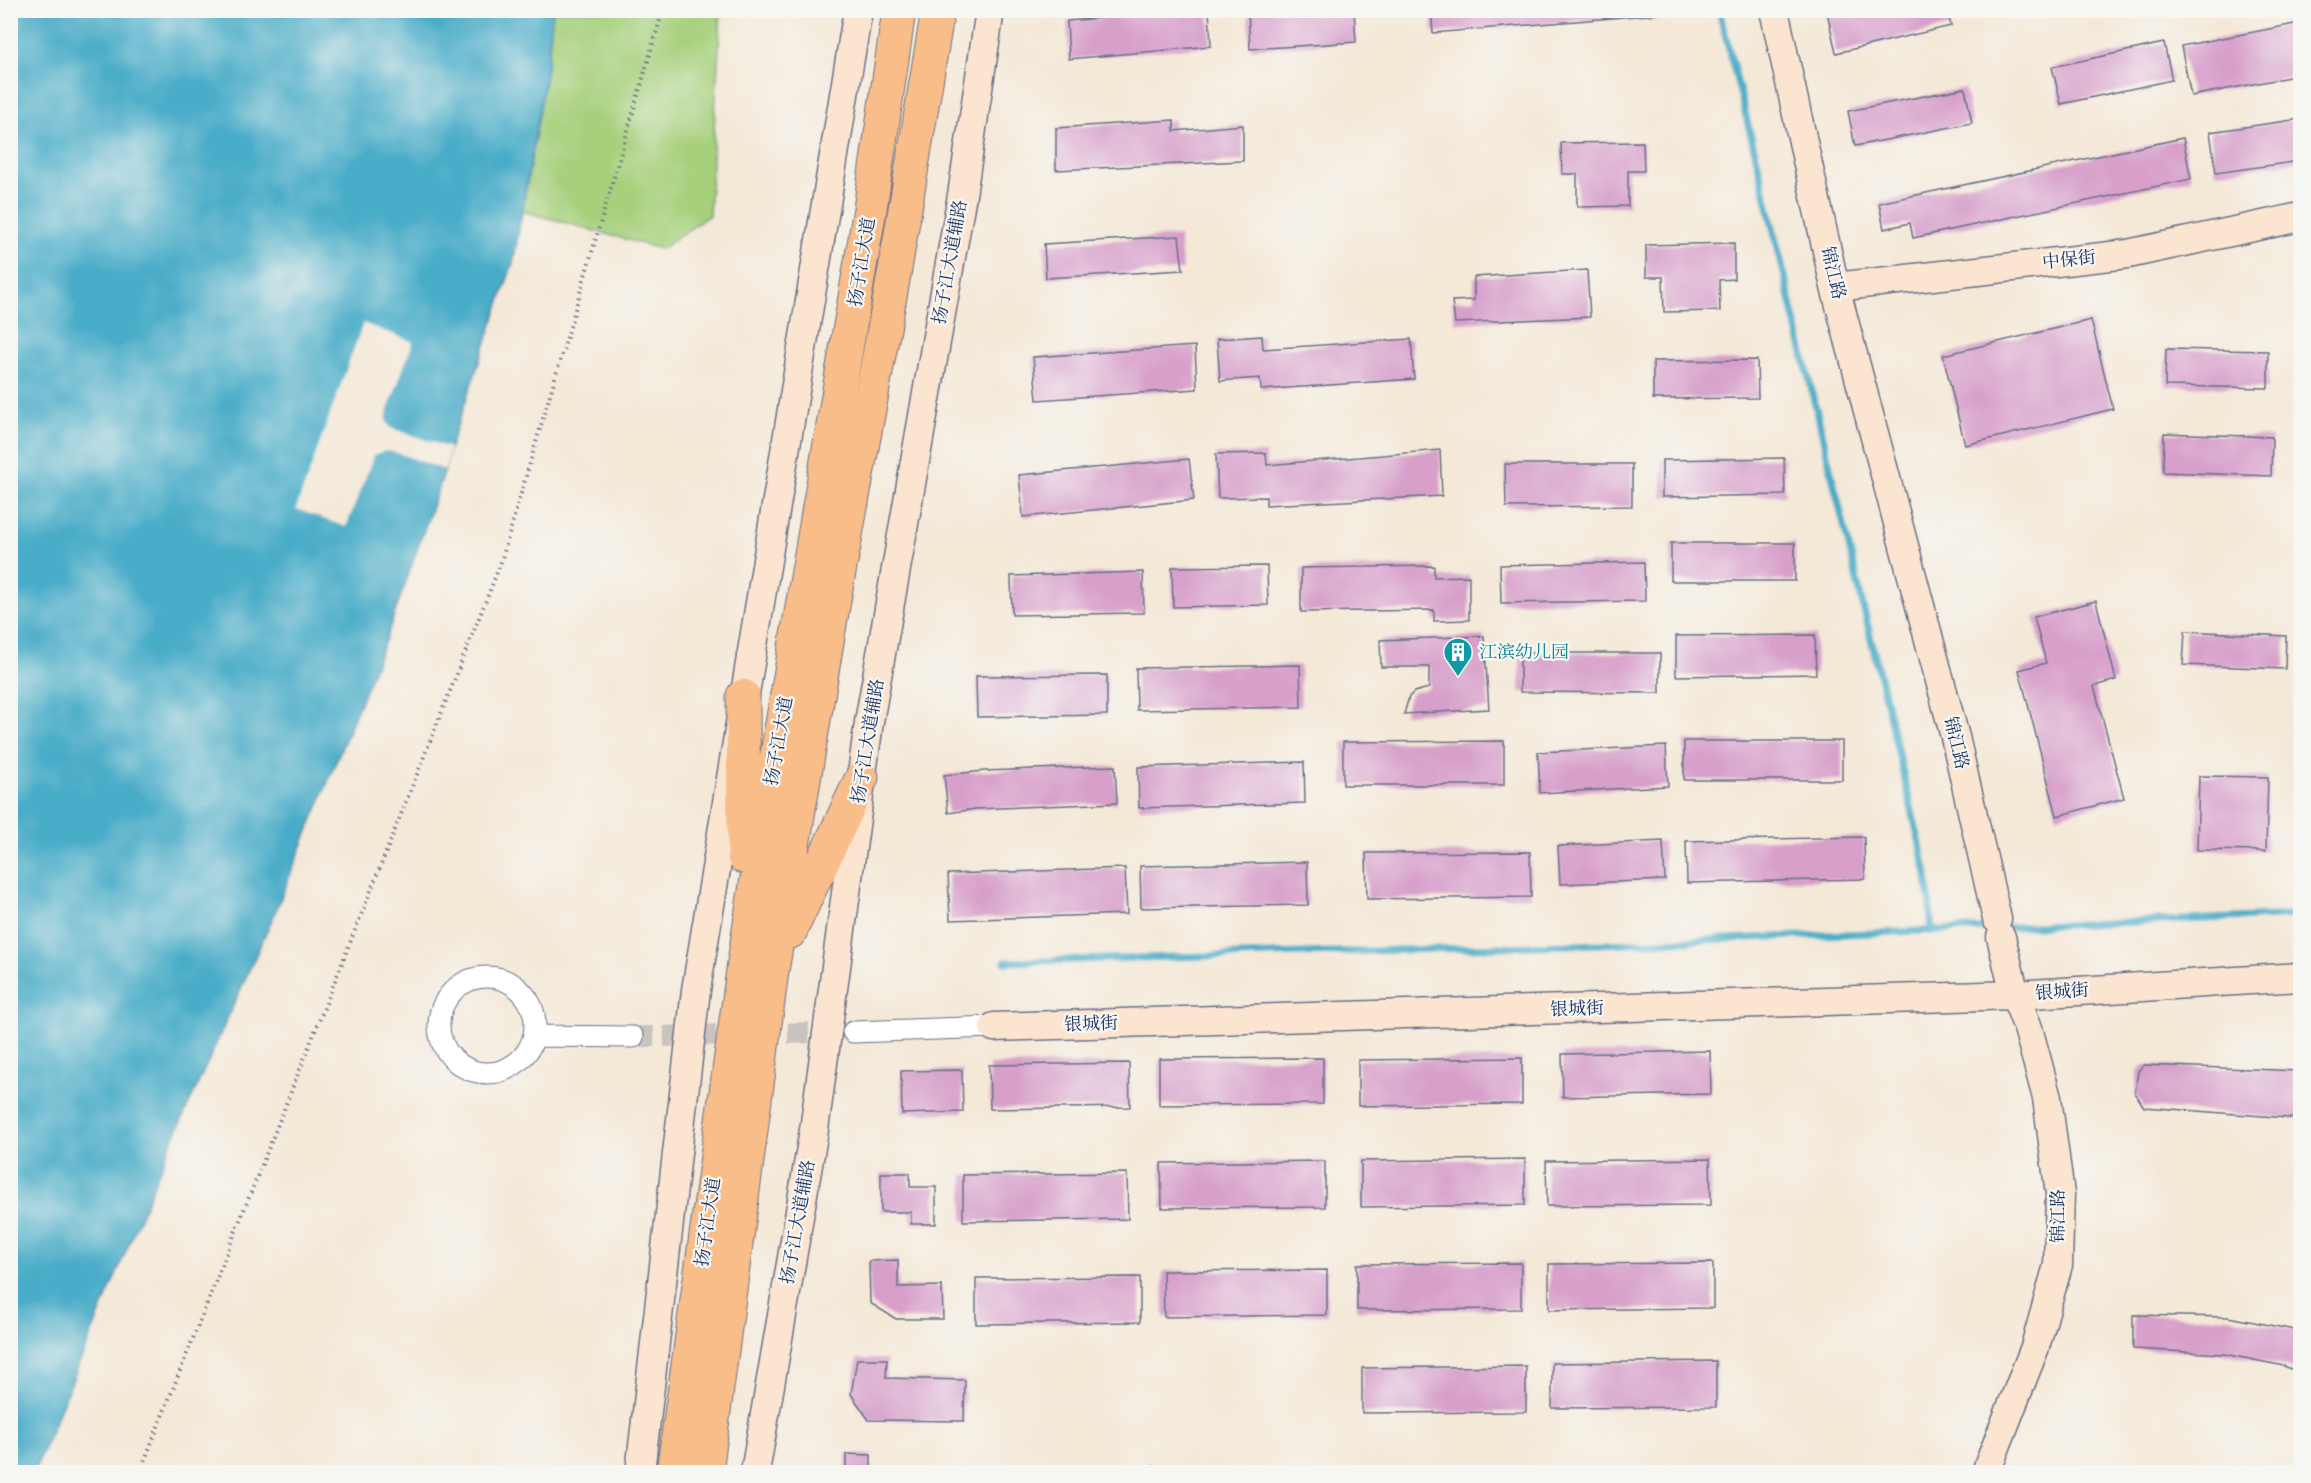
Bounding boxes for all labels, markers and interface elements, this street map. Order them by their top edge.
street label: 扬子江大道辅路 [929,198,971,326]
street label: 扬子江大道 [845,216,879,308]
street label: 锦江路 [1817,244,1849,302]
street label: 中保街 [2041,247,2097,273]
building icon: 江滨幼儿园 [1442,636,1474,678]
place label: 江滨幼儿园 [1479,642,1569,663]
street label: 扬子江大道辅路 [848,677,888,805]
street label: 扬子江大道 [761,695,797,787]
street label: 锦江路 [1939,714,1973,772]
street label: 银城街 [2034,980,2090,1004]
street label: 银城街 [1550,998,1604,1020]
street label: 银城街 [1064,1013,1118,1035]
street label: 扬子江大道辅路 [777,1158,819,1286]
street label: 扬子江大道 [691,1176,725,1268]
street label: 锦江路 [2048,1189,2069,1243]

